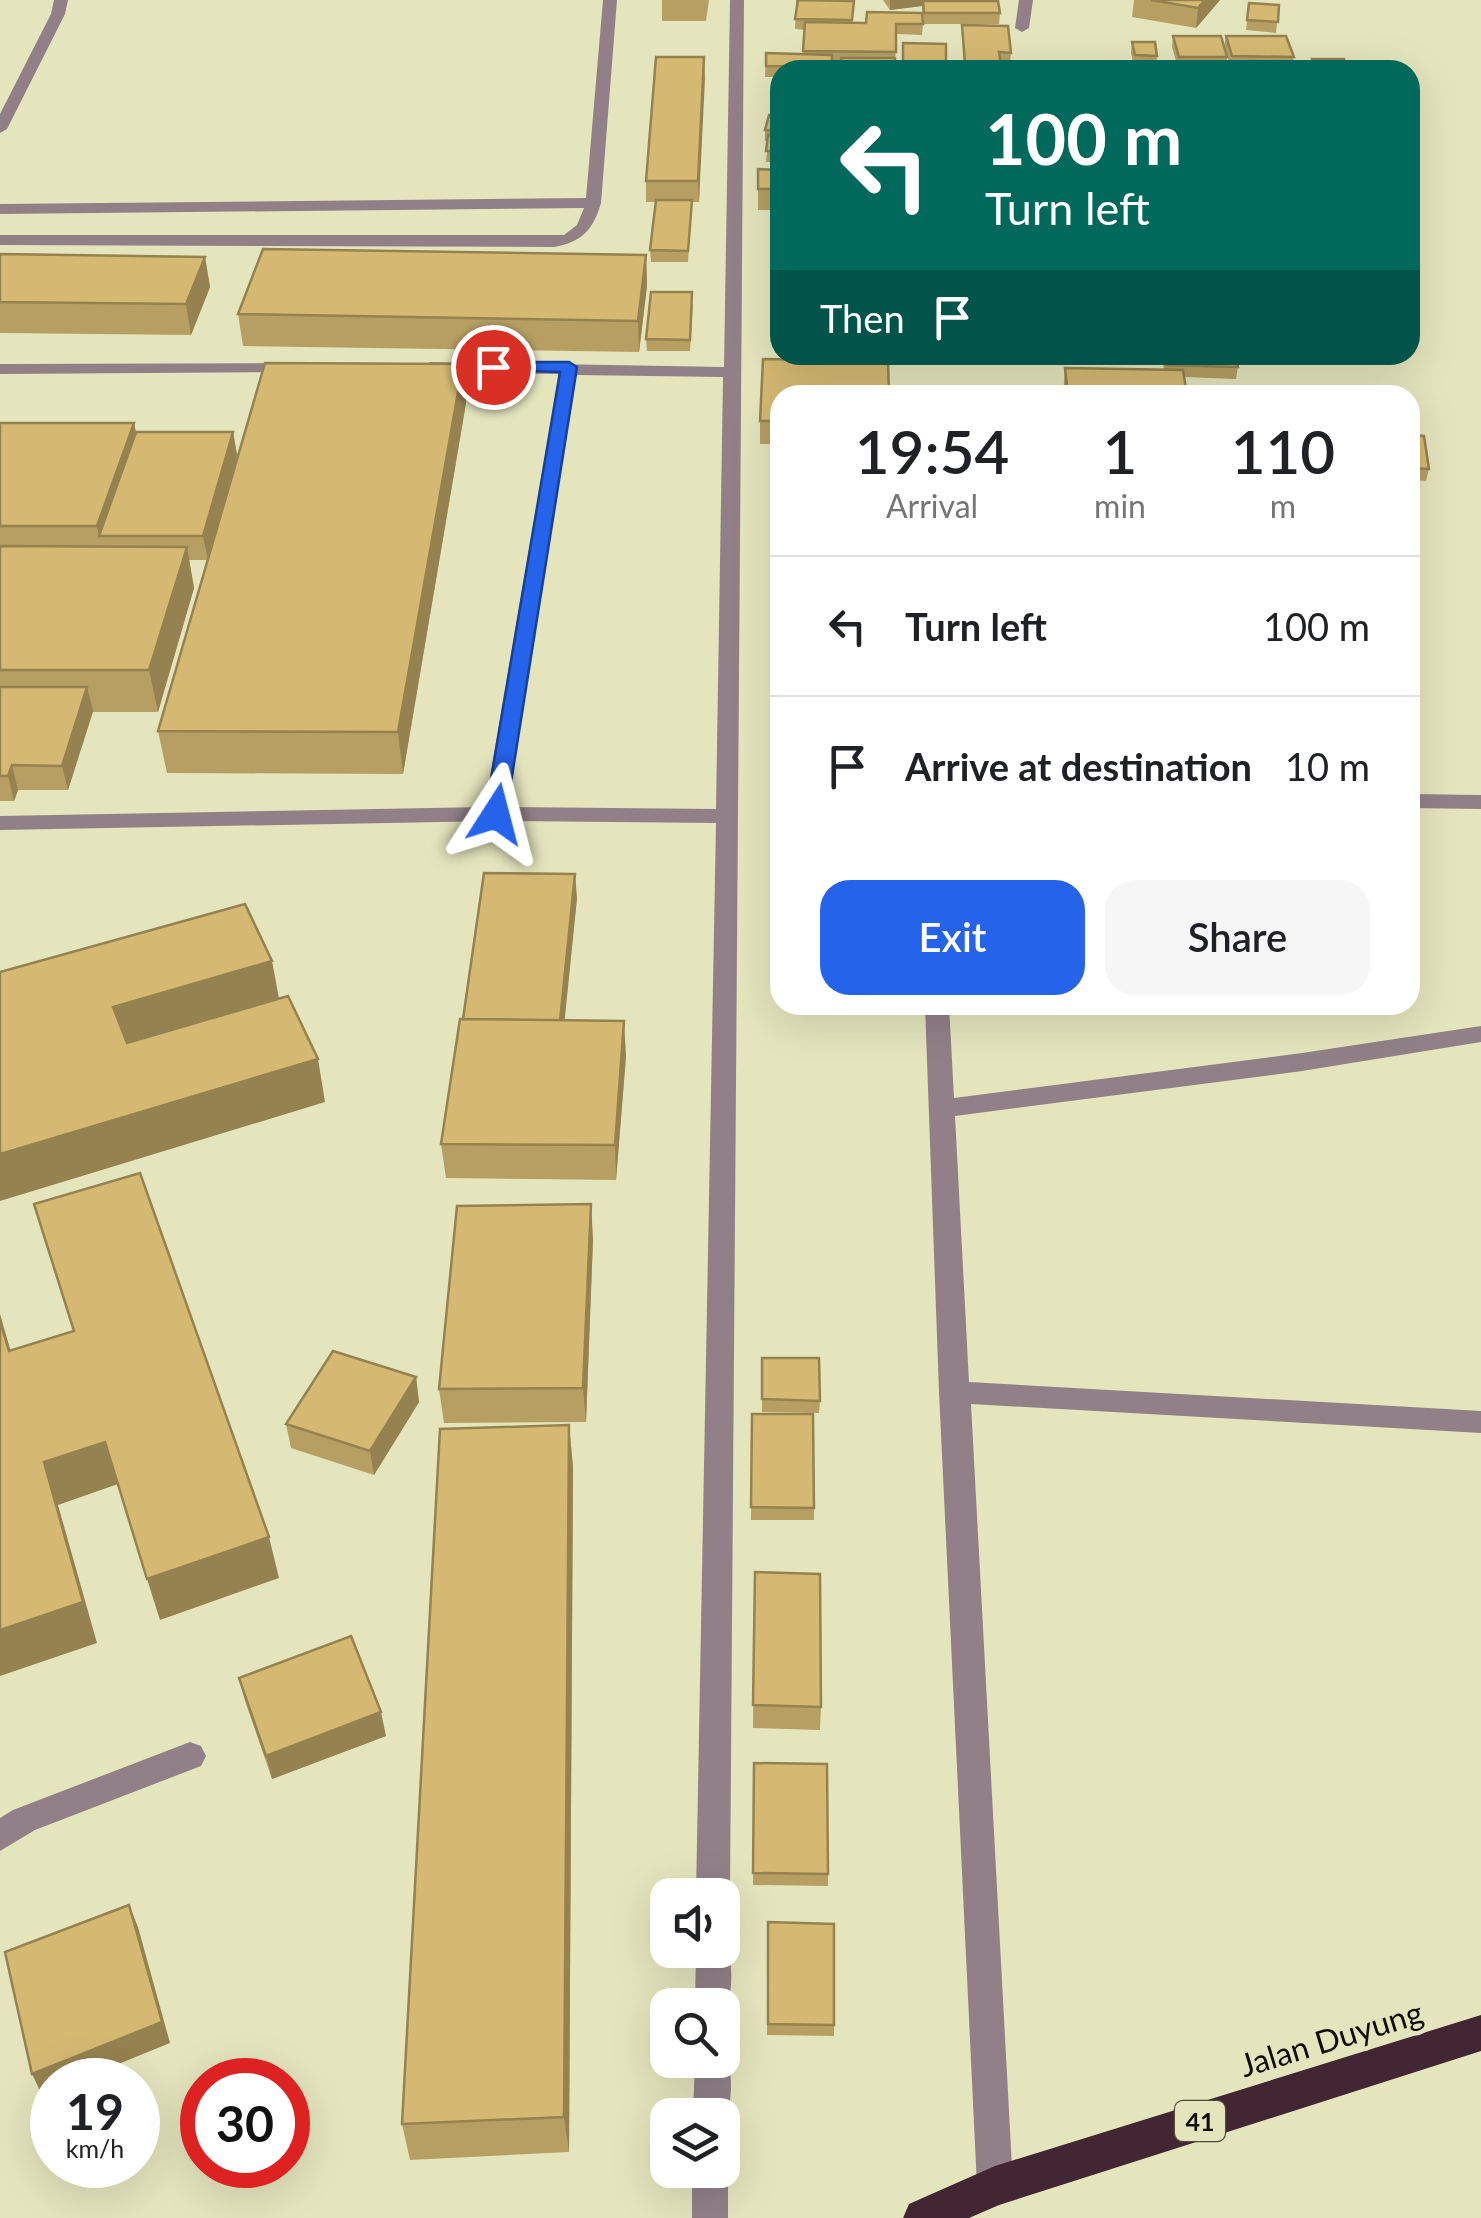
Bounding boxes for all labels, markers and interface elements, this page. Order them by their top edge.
text: 100 m [985,96,1182,180]
icon: left [820,100,950,230]
text: Turn left [985,181,1150,235]
icon: arrive [925,290,980,345]
text: Then [820,295,905,341]
pin [451,325,536,410]
icon: arrive [466,340,521,395]
text: 19:54 [855,415,1009,487]
text: 1 [1103,415,1137,487]
text: 110 [1231,415,1335,487]
text: Arrival [886,486,978,525]
text: min [1094,486,1146,525]
text: m [1270,486,1296,525]
icon: left [820,599,875,654]
text: Turn left [905,603,1047,649]
text: 100 m [1263,603,1370,649]
icon: arrive [820,739,875,794]
text: Arrive at destination [905,743,1252,789]
text: 10 m [1285,743,1370,789]
position arrow [444,762,548,866]
button: Exit [820,880,1085,995]
button: Share [1105,880,1370,995]
map controls [650,1878,740,2188]
button: sound [650,1878,740,1968]
button: search [650,1988,740,2078]
street label: Jalan Duyung [1235,1992,1427,2084]
speed limit sign: 30 [180,2058,310,2188]
text: 19 [66,2081,124,2141]
button: layers [650,2098,740,2188]
road number: 41 [1175,2101,1225,2141]
text: km/h [66,2133,124,2163]

